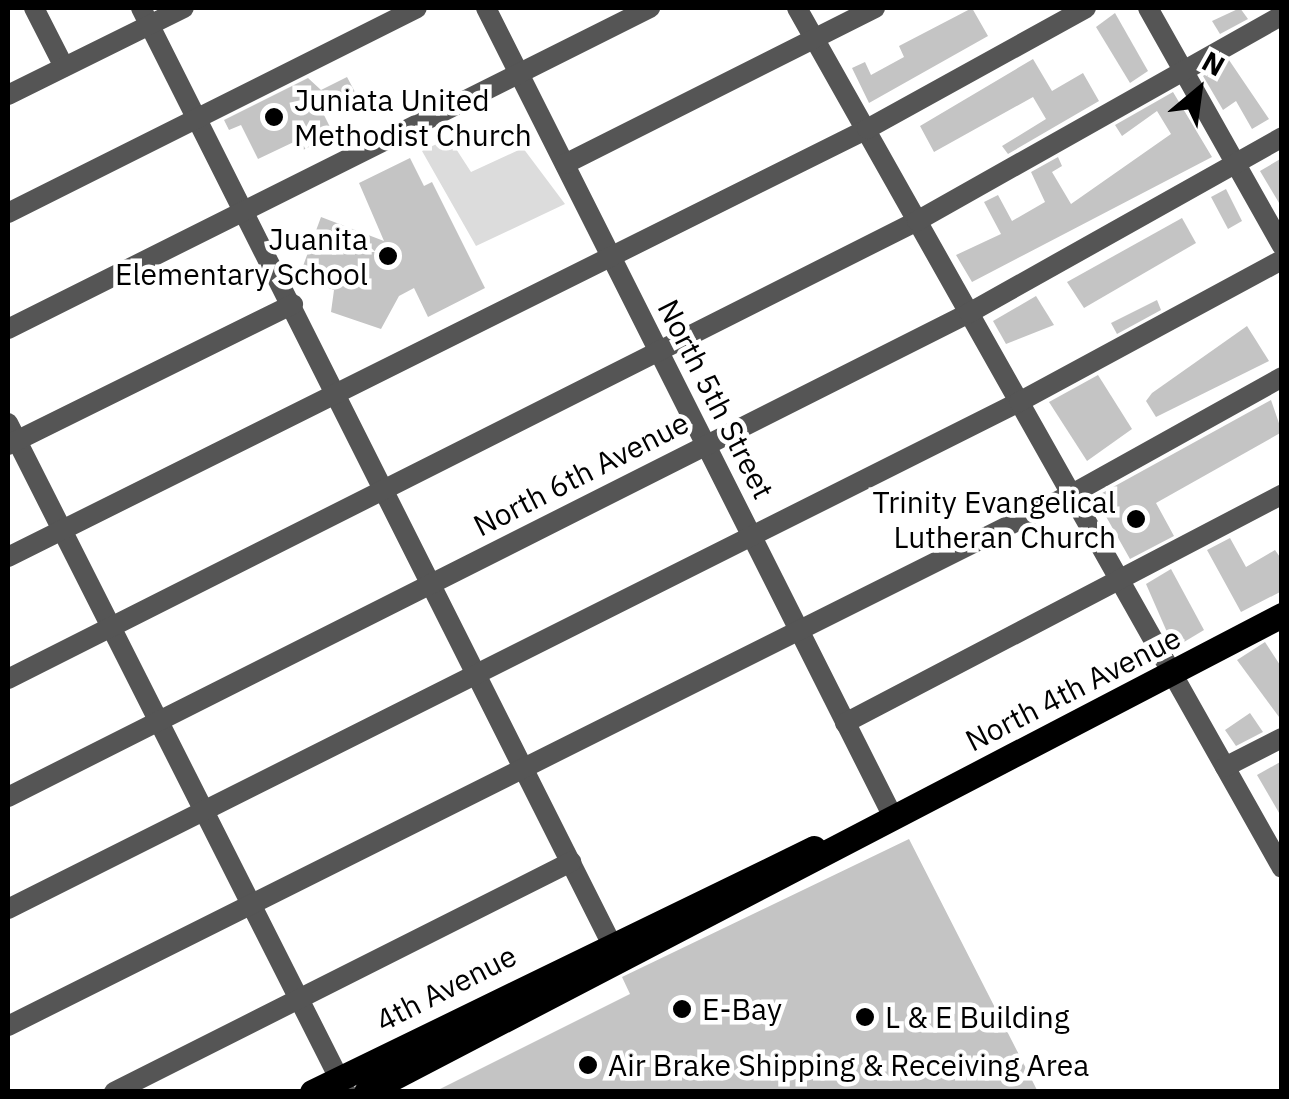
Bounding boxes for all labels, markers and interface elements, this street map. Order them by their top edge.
north arrow [1149,40,1249,140]
text: N [1196,42,1232,84]
place label: Juniata United Methodist Church [294,82,532,152]
marker: Juniata United Methodist Church [263,106,285,128]
place label: Juanita Elementary School [115,221,368,292]
marker: Juanita Elementary School [377,245,399,267]
street label: North 5th Street [650,293,782,505]
street label: North 6th Avenue [467,404,695,544]
place label: Trinity Evangelical Lutheran Church [872,484,1116,554]
marker: Trinity Evangelical Lutheran Church [1125,508,1147,530]
street label: North 4th Avenue [959,619,1187,759]
street label: 4th Avenue [370,937,522,1039]
place label: E-Bay [702,991,782,1027]
marker: E-Bay [671,998,693,1020]
place label: L & E Building [885,999,1070,1035]
marker: L & E Building [854,1006,876,1028]
place label: Air Brake Shipping & Receiving Area [608,1047,1089,1083]
marker: Air Brake Shipping & Receiving Area [577,1054,599,1076]

